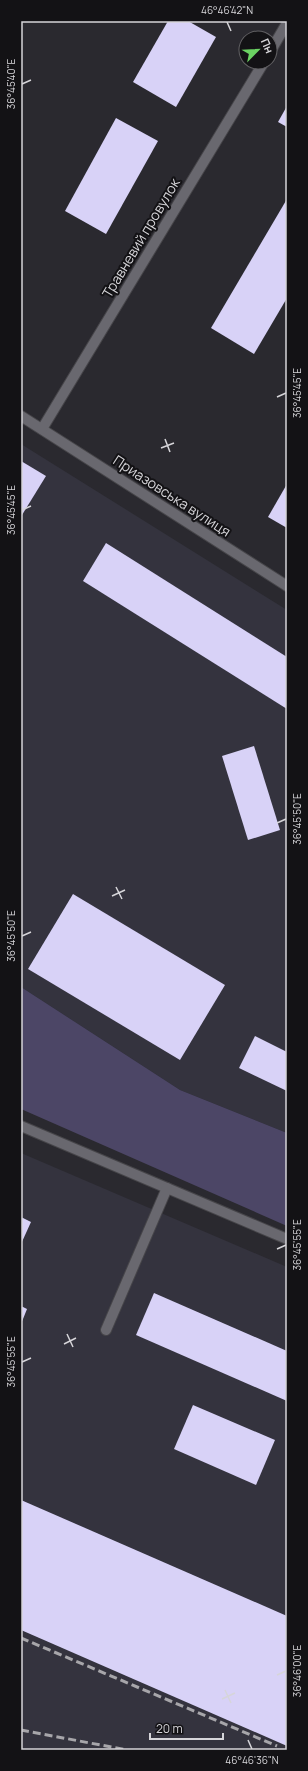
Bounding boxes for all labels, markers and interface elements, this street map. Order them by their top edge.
text: 46°46'42"N [201,3,253,17]
north arrow [238,30,278,70]
text: Пн [258,36,278,56]
text: 36°45'40"E [4,58,18,109]
street label: Травневий провулок [97,174,184,301]
text: 36°45'45"E [290,368,304,418]
street label: Приазовська вулиця [110,450,235,541]
text: 36°45'45"E [4,485,18,535]
text: 36°45'50"E [290,793,304,845]
text: 36°45'50"E [4,910,18,962]
text: 36°45'55"E [290,1219,304,1271]
text: 36°45'55"E [4,1336,18,1388]
text: 36°46'00"E [290,1645,304,1697]
scale bar [150,1715,223,1741]
text: 20 m [156,1720,183,1737]
text: 46°46'36"N [225,1753,279,1767]

